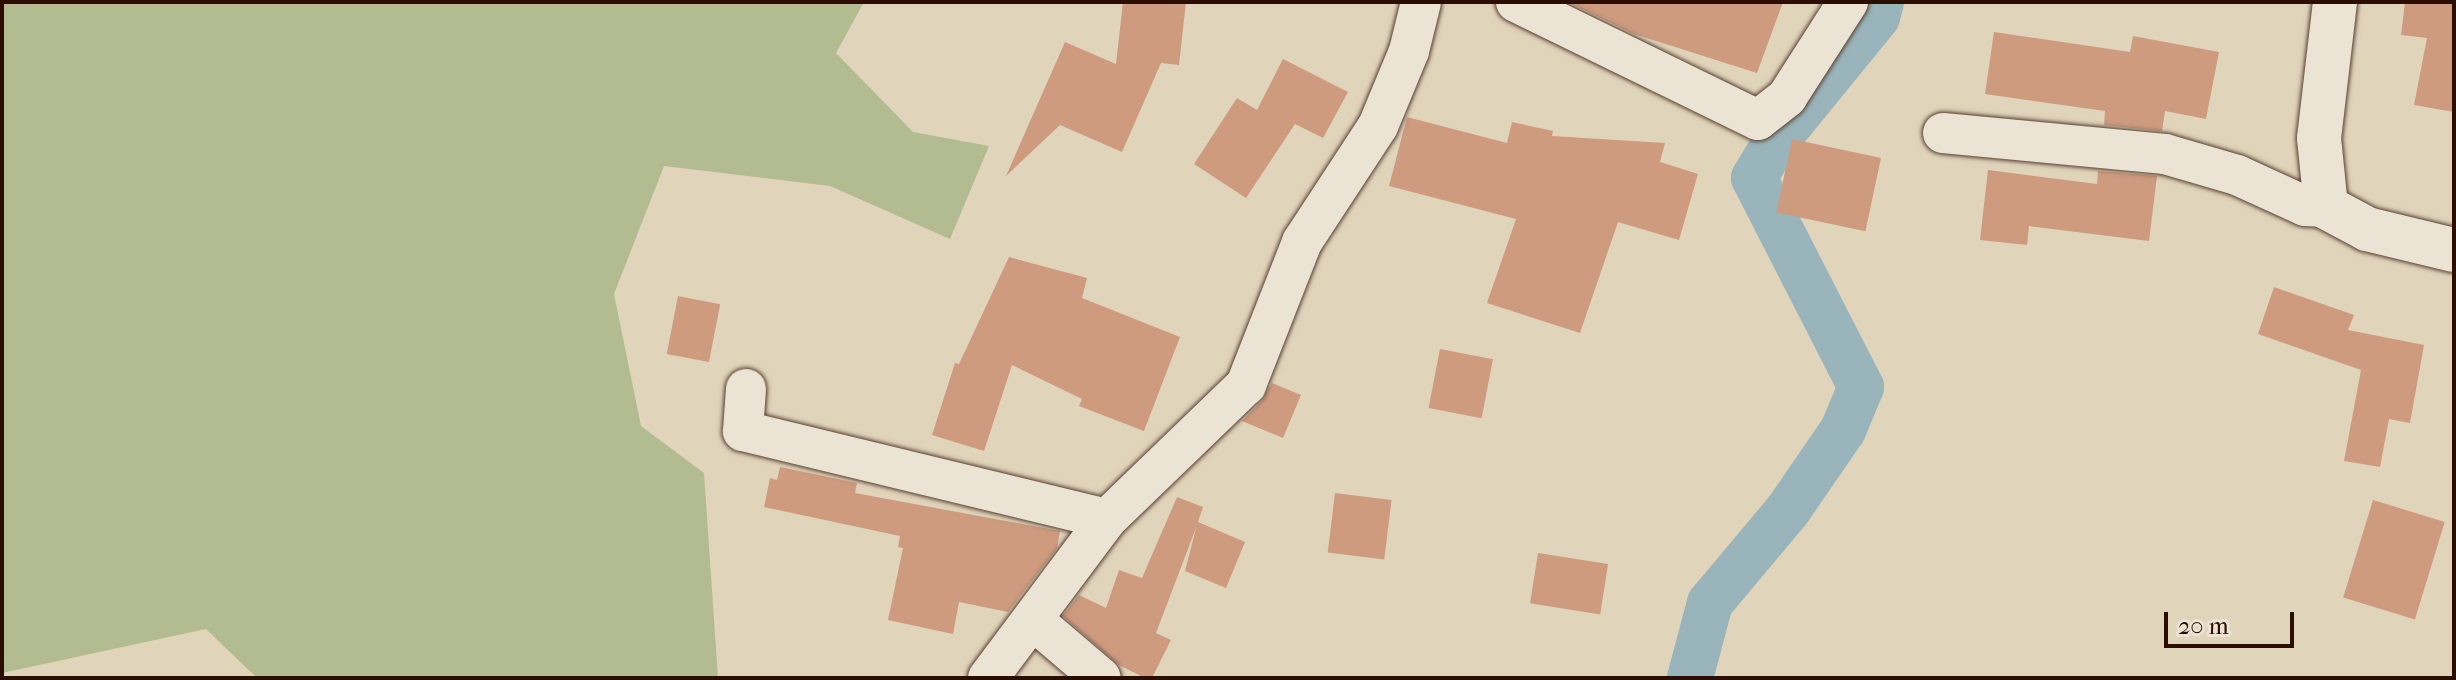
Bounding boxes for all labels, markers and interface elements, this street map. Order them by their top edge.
scale bar [2168,596,2298,646]
text: 20 m [2178,612,2229,640]

